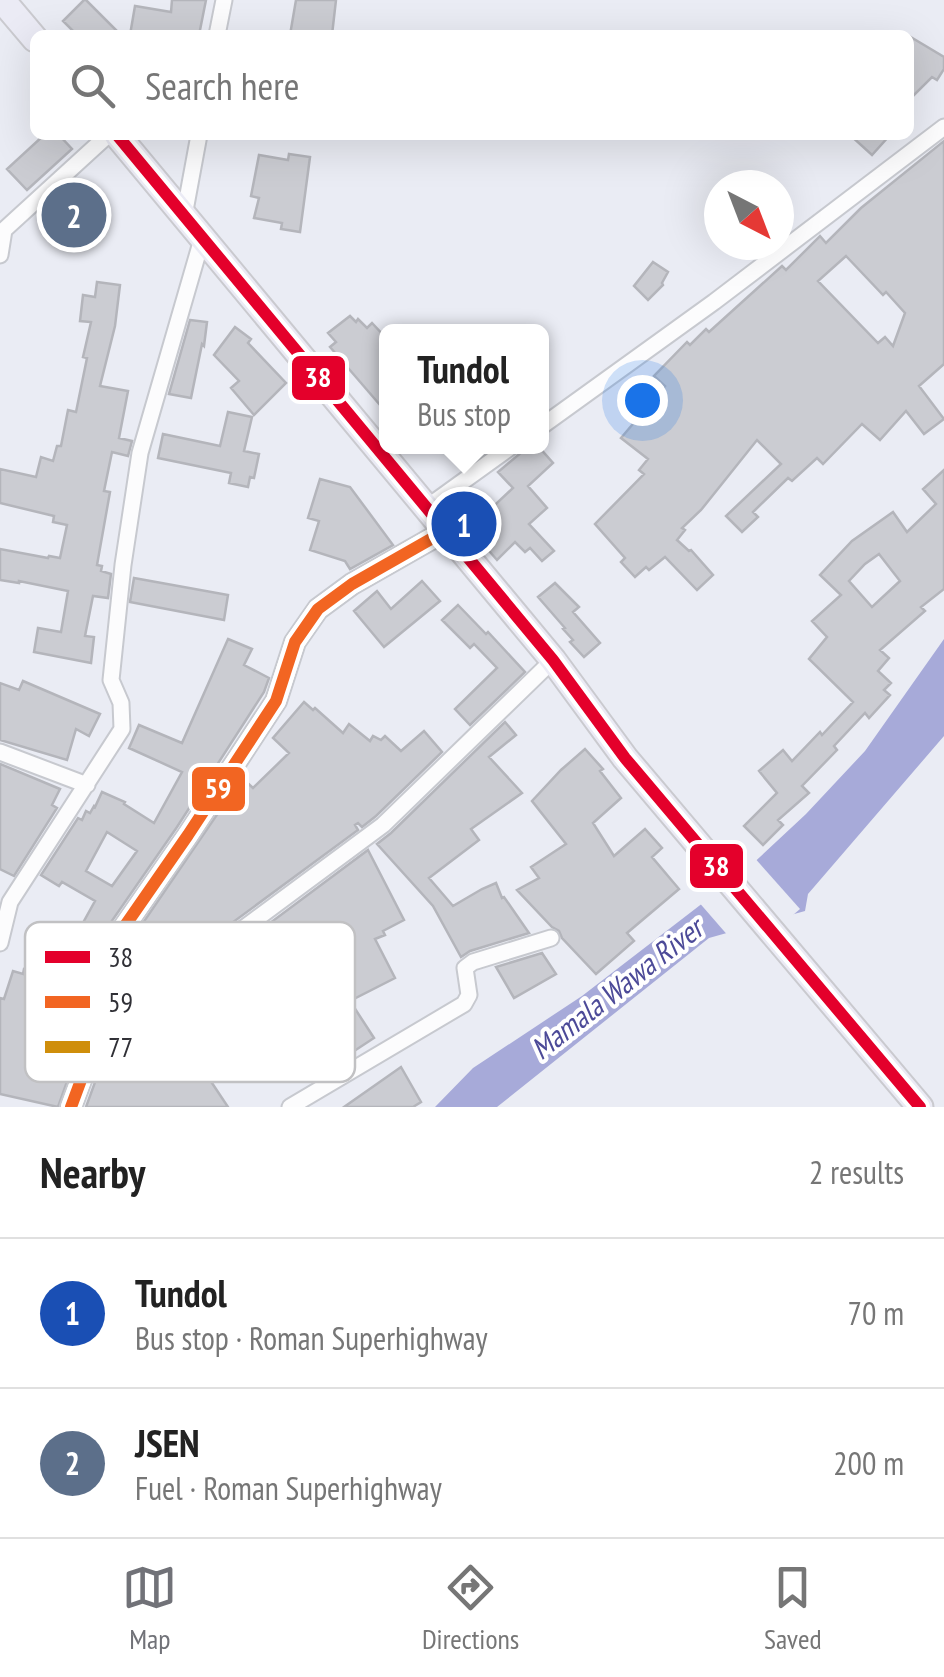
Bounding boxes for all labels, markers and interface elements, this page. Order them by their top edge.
search box [30,30,914,140]
icon: search [65,58,120,113]
text: Search here [145,61,299,110]
north arrow [704,170,794,260]
pin: 2 [42,178,106,252]
popup [379,324,549,454]
text: Tundol [417,344,509,393]
line badge: 38 [290,354,347,402]
text: 38 [305,358,331,395]
your location [617,375,668,426]
text: Bus stop [417,393,511,435]
pin: 1 [432,486,496,562]
line badge: 59 [190,765,247,813]
text: 59 [205,769,231,806]
line badge: 38 [688,842,745,890]
text: 38 [703,847,729,884]
water label: Mamala Wawa River [522,906,713,1067]
legend [25,922,355,1082]
text: 38 [108,938,133,975]
text: 59 [108,983,133,1020]
text: 77 [108,1028,133,1065]
text: Nearby [40,1145,145,1200]
text: 2 results [809,1151,904,1193]
text: Tundol [135,1268,227,1317]
text: 1 [65,1292,80,1334]
text: 70 m [848,1292,904,1334]
text: Bus stop · Roman Superhighway [135,1317,488,1359]
text: JSEN [135,1418,200,1467]
text: 2 [65,1442,80,1484]
text: 200 m [833,1442,904,1484]
text: Fuel · Roman Superhighway [135,1467,442,1509]
tab: Map [122,1560,177,1657]
tab: Directions [422,1560,519,1657]
tab: Saved [764,1560,822,1657]

